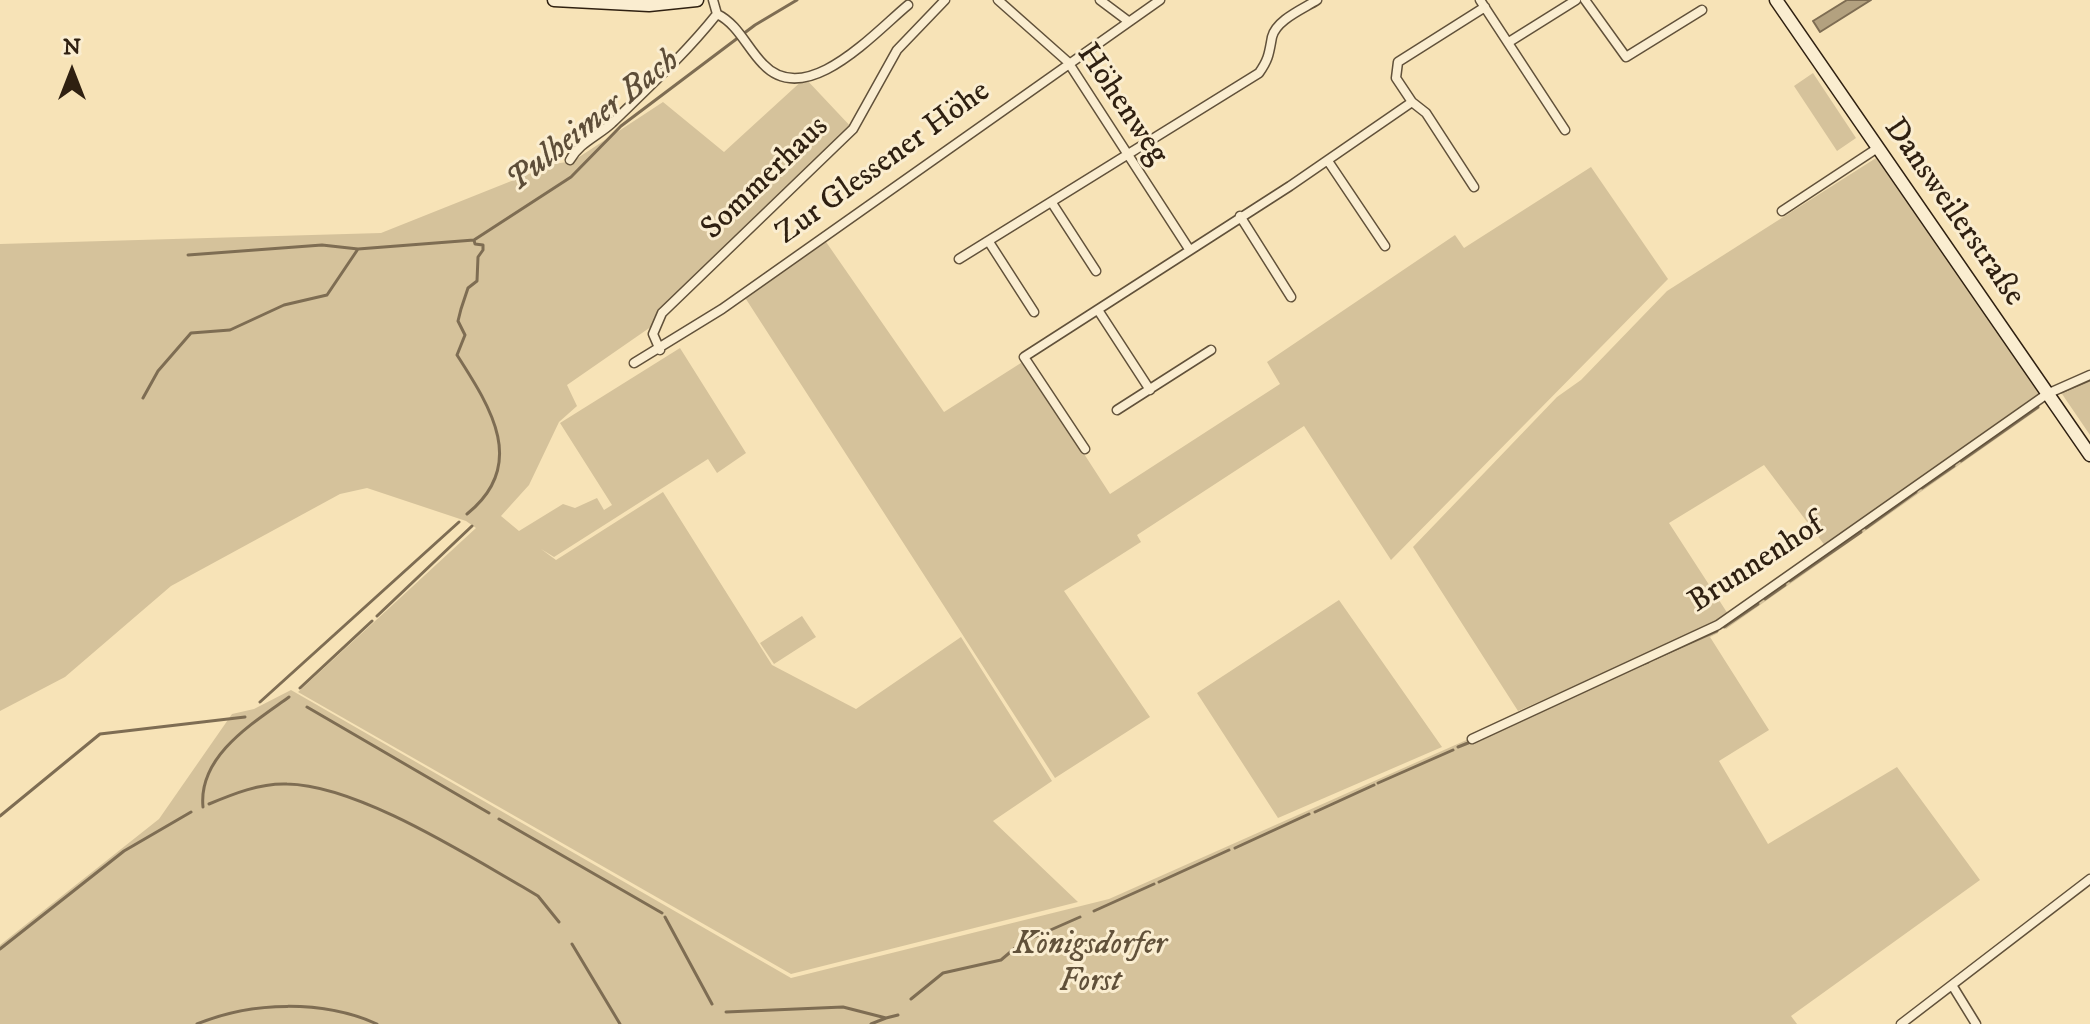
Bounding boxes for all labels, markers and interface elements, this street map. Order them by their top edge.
north arrow [32,32,112,112]
text: N [63,34,81,61]
street label: Höhenweg [1067,37,1175,173]
water label: Pulheimer Bach [499,42,689,202]
street label: Zur Glessener Höhe [770,74,998,254]
street label: Sommerhaus [694,109,838,249]
street label: Dansweilerstraße [1874,112,2032,314]
street label: Brunnenhof [1682,507,1832,623]
park label: Königsdorfer Forst [1014,927,1166,1002]

